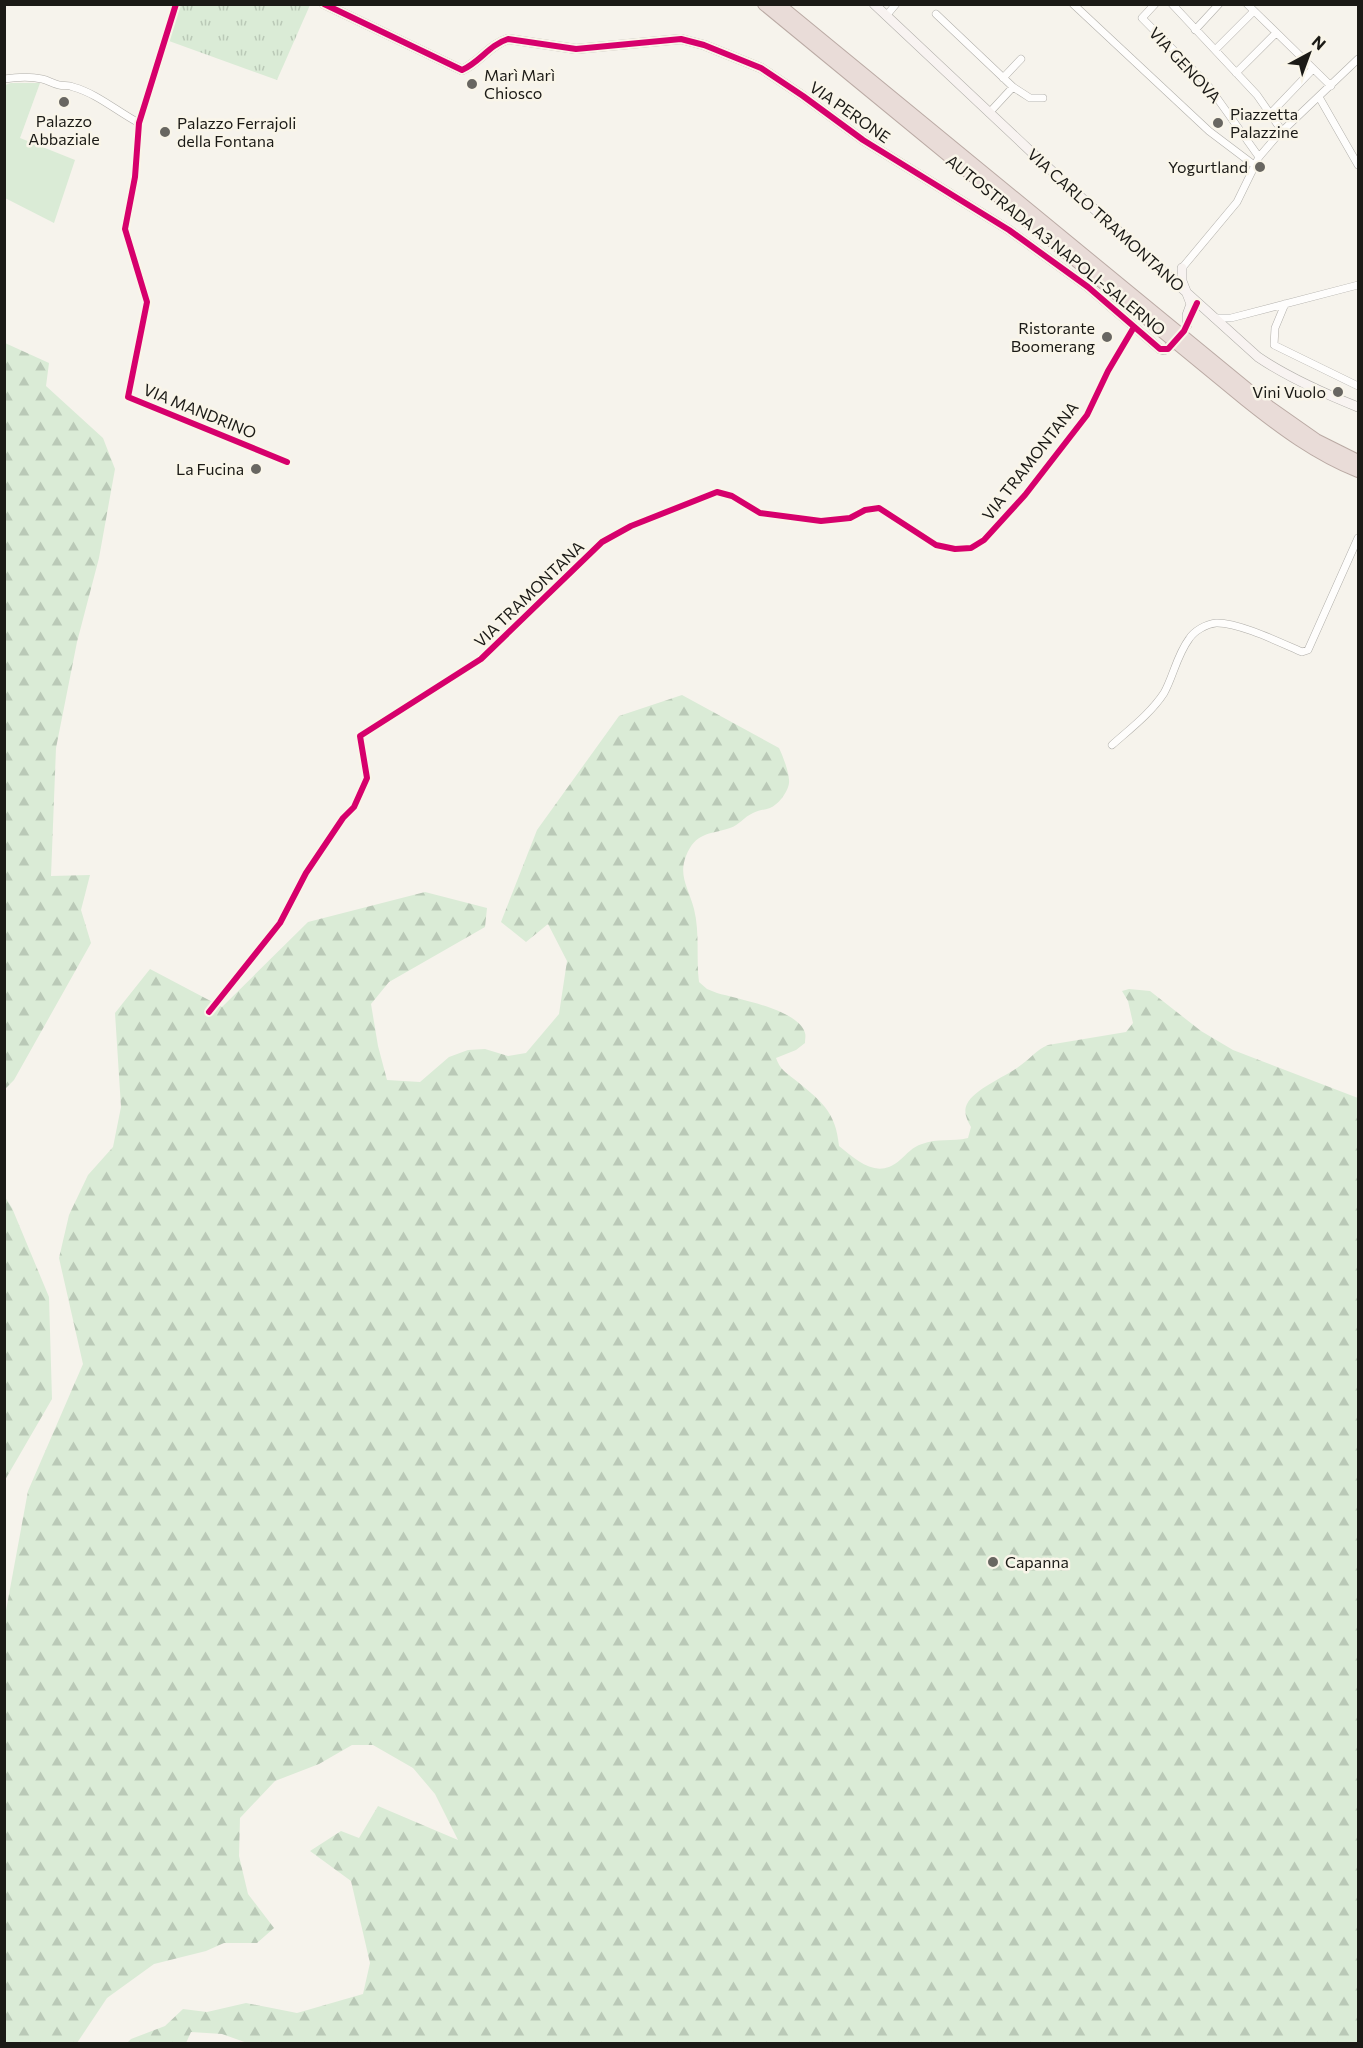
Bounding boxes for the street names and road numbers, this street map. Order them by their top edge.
street label: VIA GENOVA [1146,23,1225,106]
street label: VIA PERONE [806,77,894,146]
street label: VIA CARLO TRAMONTANO [1024,144,1189,295]
street label: AUTOSTRADA A3 NAPOLI-SALERNO [943,150,1170,339]
street label: VIA MANDRINO [141,379,259,442]
street label: VIA TRAMONTANA [978,398,1082,524]
street label: VIA TRAMONTANA [470,537,587,651]

